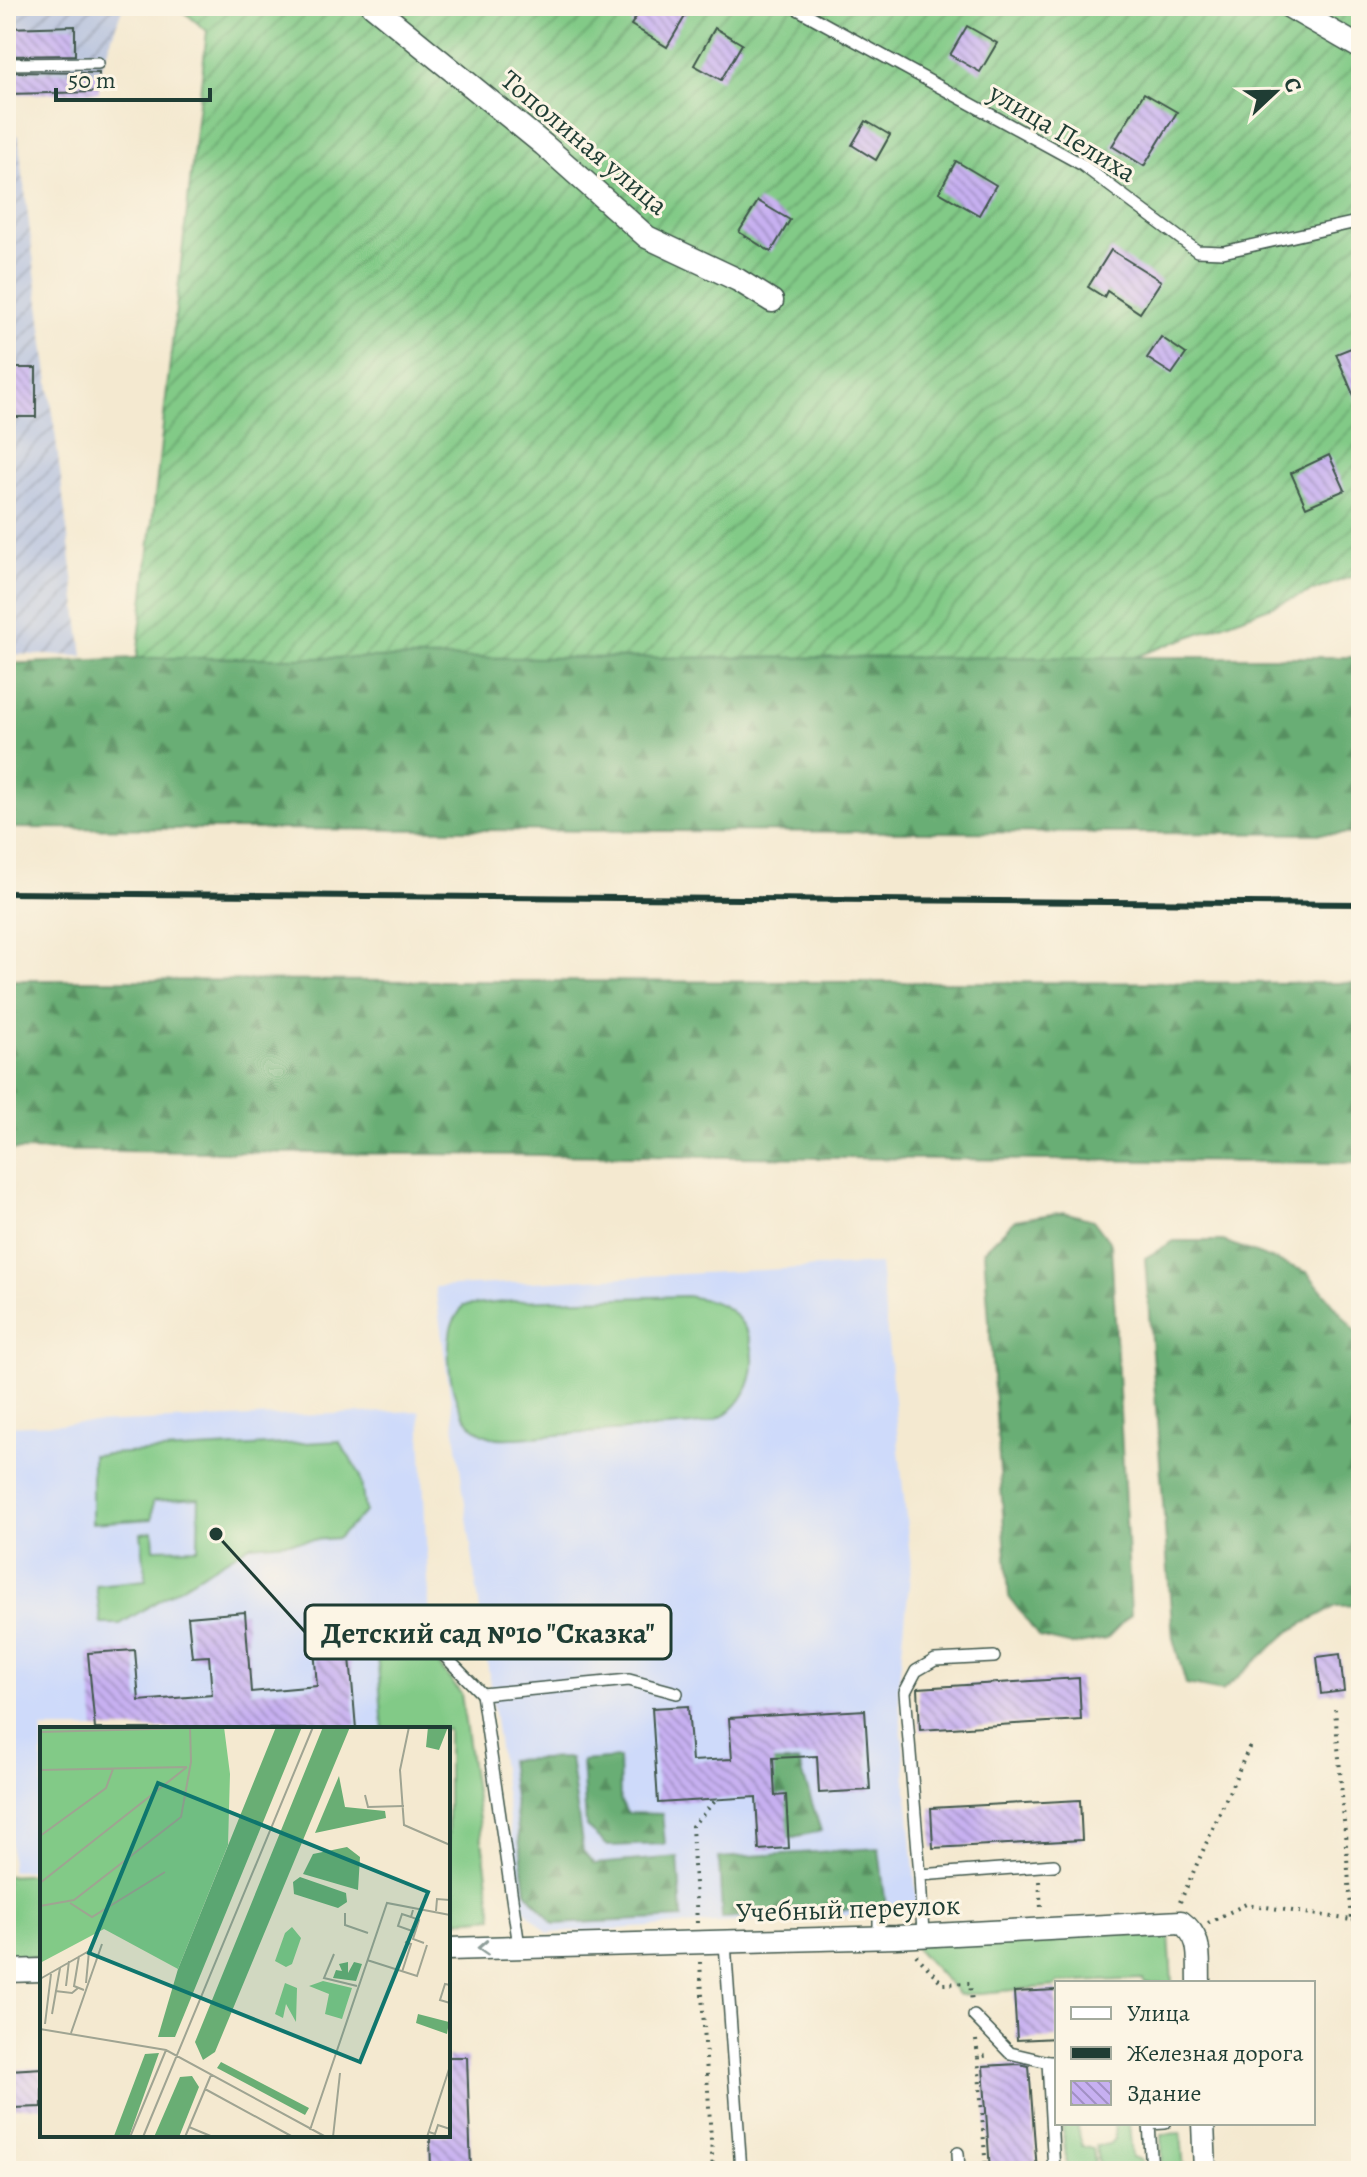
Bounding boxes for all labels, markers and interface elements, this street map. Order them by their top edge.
scale bar [56,52,210,102]
north arrow [1235,52,1315,132]
street label: Тополиная улица [492,61,676,224]
text: 50 m [68,64,116,96]
street label: улица Пелиха [981,73,1143,192]
text: С [1276,73,1309,97]
callout: Детский сад №10 "Сказка" [305,1605,671,1659]
text: Детский сад №10 "Сказка" [321,1613,655,1653]
inset map [40,1727,450,2137]
street label: Учебный переулок [735,1886,961,1932]
one-way arrow [476,1939,489,1956]
legend [1055,1981,1315,2125]
text: Улица [1127,1997,1190,2029]
text: Железная дорога [1127,2037,1303,2069]
text: Здание [1127,2077,1202,2109]

